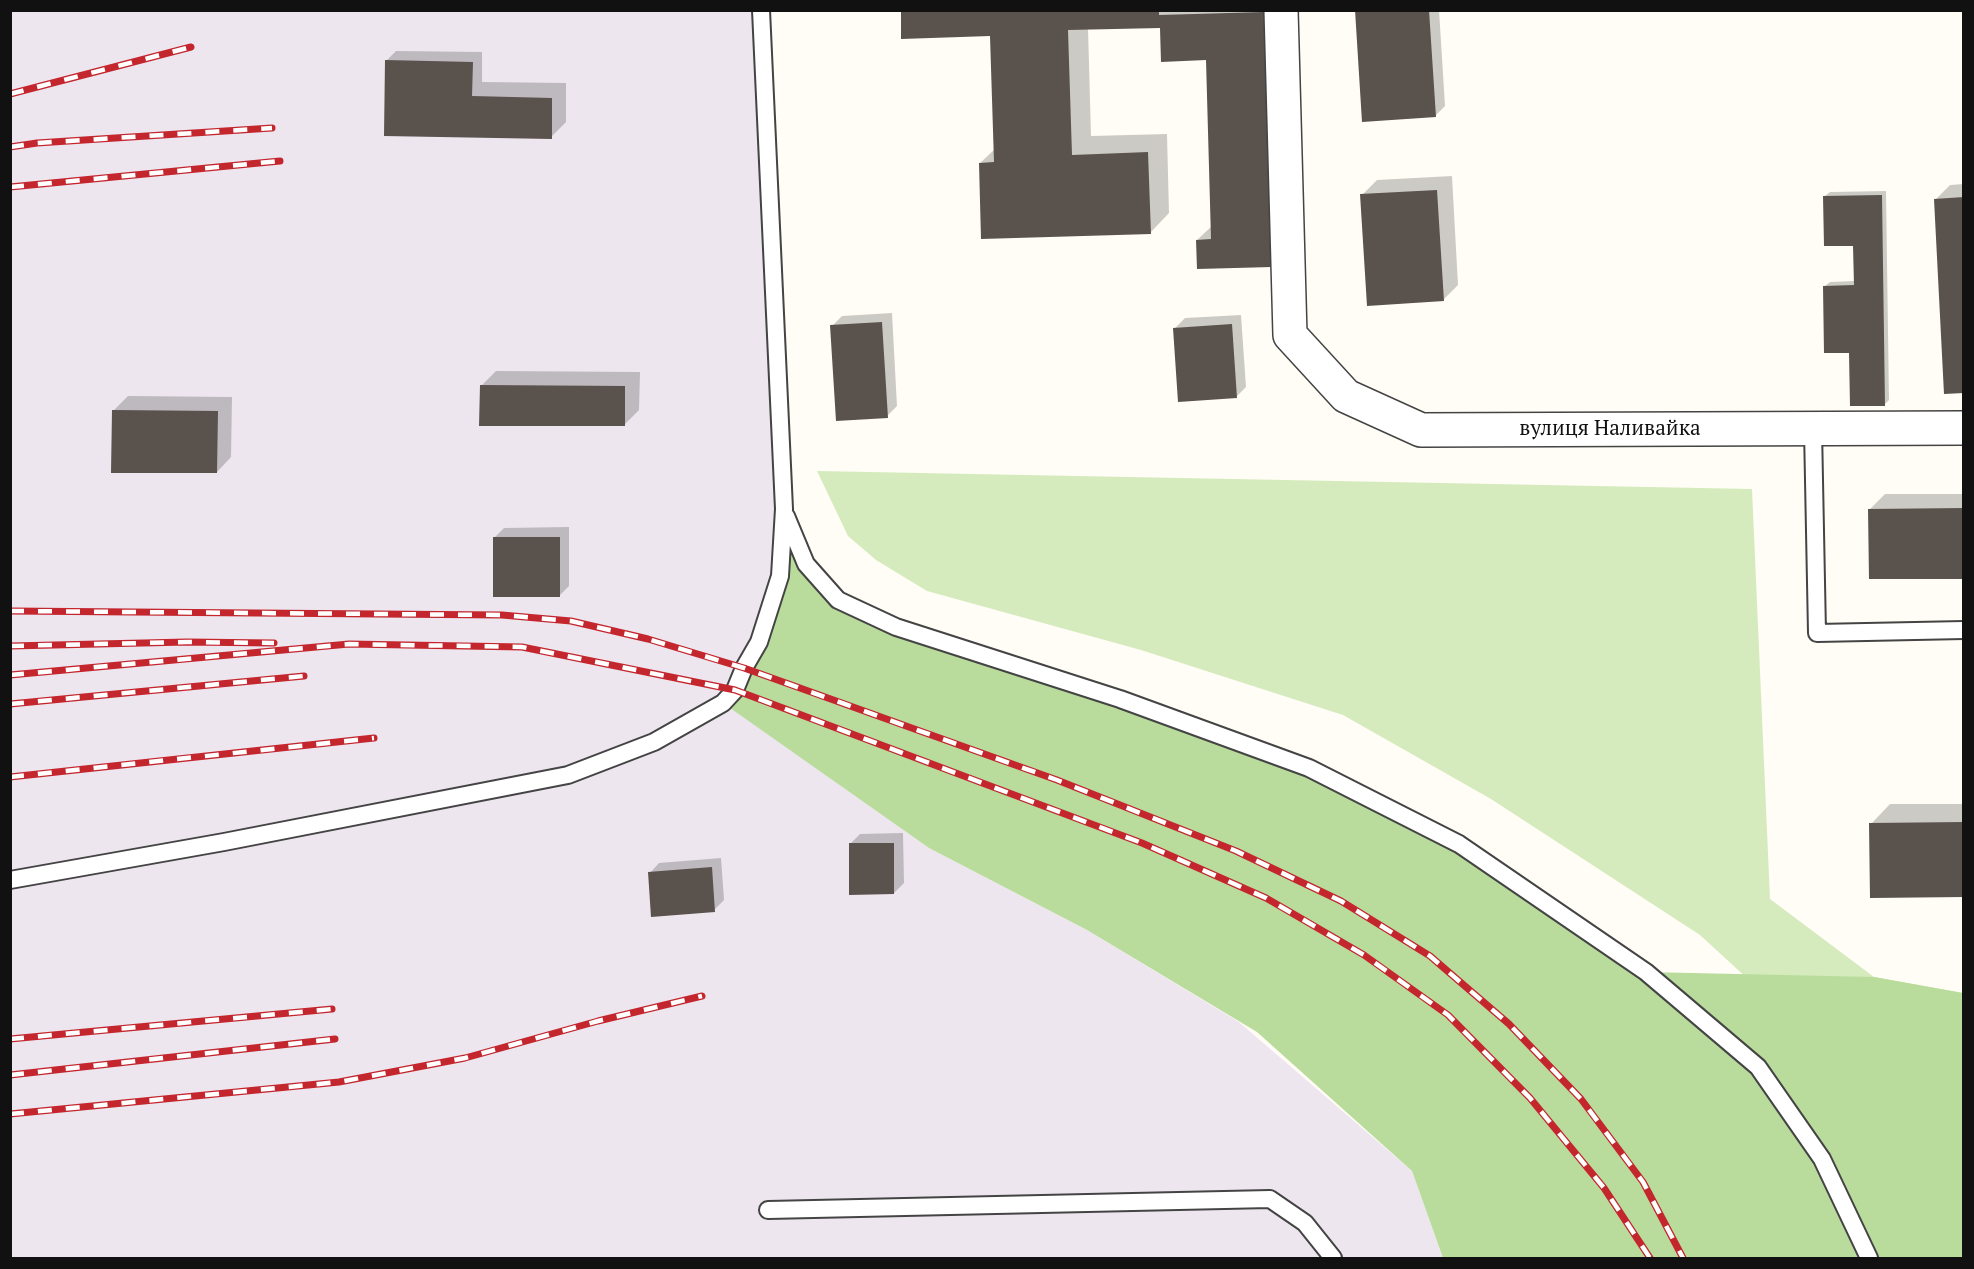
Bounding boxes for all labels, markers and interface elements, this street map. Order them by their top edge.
street label: вулиця Наливайка [1519,416,1701,442]

